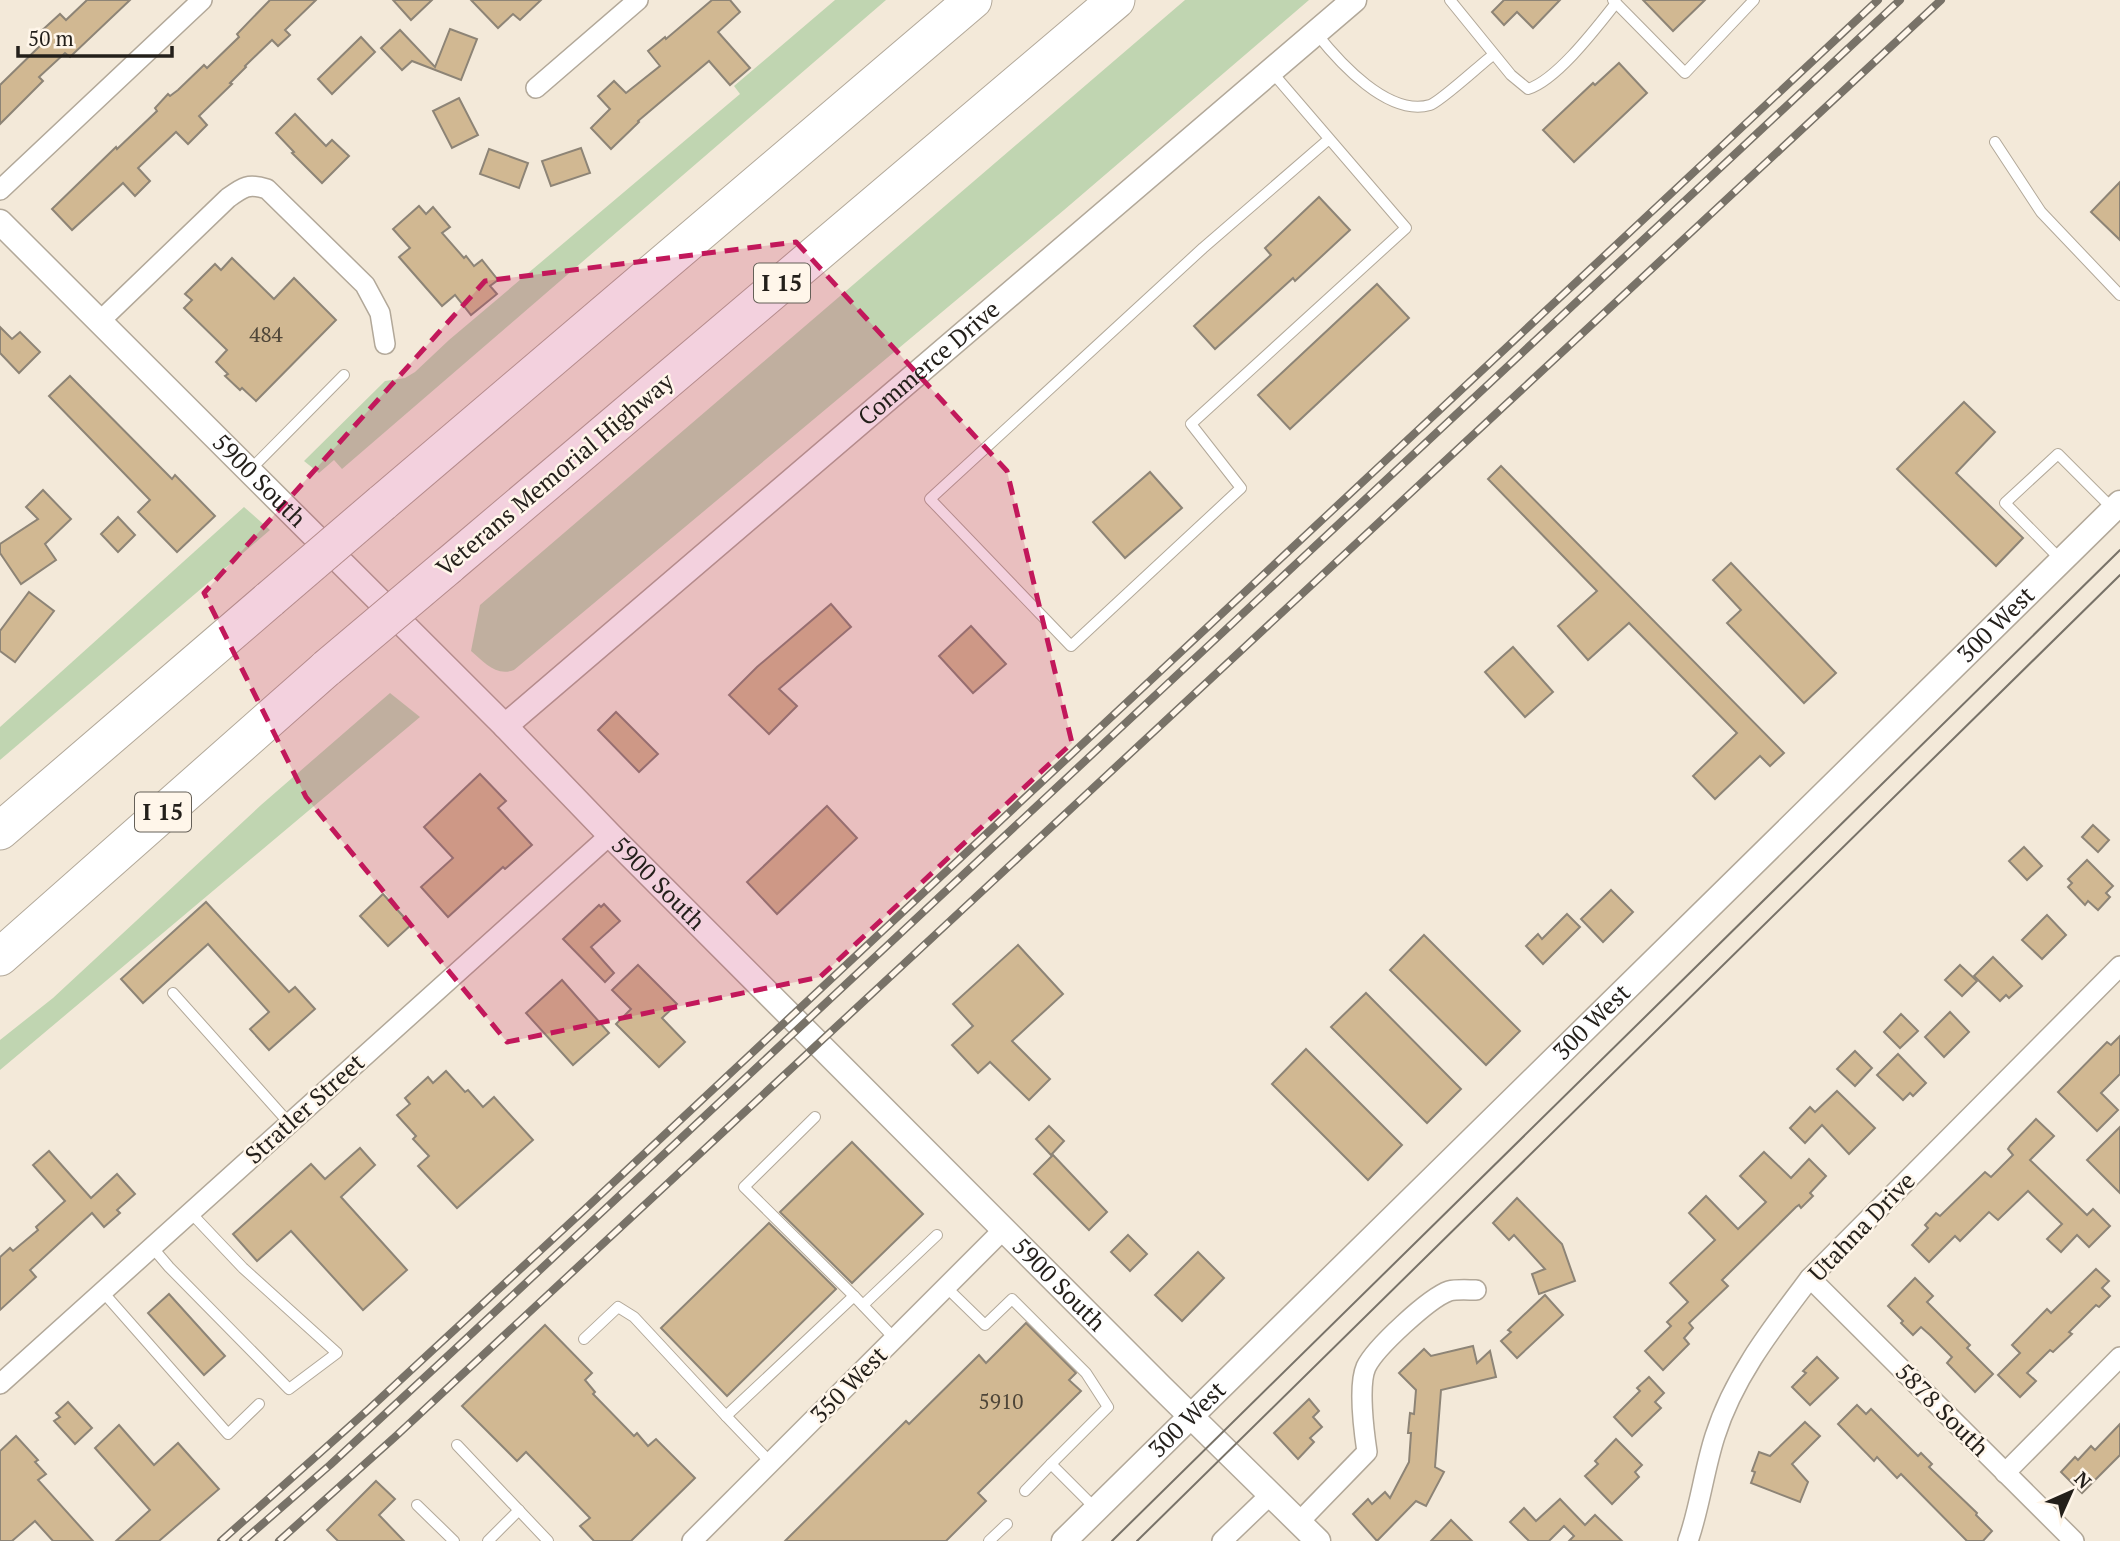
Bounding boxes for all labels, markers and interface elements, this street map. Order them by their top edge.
scale bar [18,14,172,58]
text: 50 m [28,24,74,52]
road number: I 15 [754,264,810,302]
street label: Commerce Drive [851,293,1006,432]
house number: 484 [249,320,284,348]
street label: Veterans Memorial Highway [429,365,680,583]
street label: 5900 South [206,426,314,534]
street label: 300 West [1950,579,2041,669]
road number: I 15 [135,792,191,832]
street label: 5900 South [605,829,713,936]
street label: 300 West [1545,976,1637,1067]
street label: Stratler Street [238,1046,371,1170]
street label: Utahna Drive [1801,1165,1922,1288]
street label: 5900 South [1006,1230,1113,1338]
street label: 350 West [803,1339,894,1430]
street label: 5878 South [1889,1356,1996,1463]
street label: 300 West [1141,1374,1232,1464]
house number: 5910 [979,1387,1023,1415]
north arrow [2036,1457,2106,1527]
text: N [2069,1466,2098,1494]

